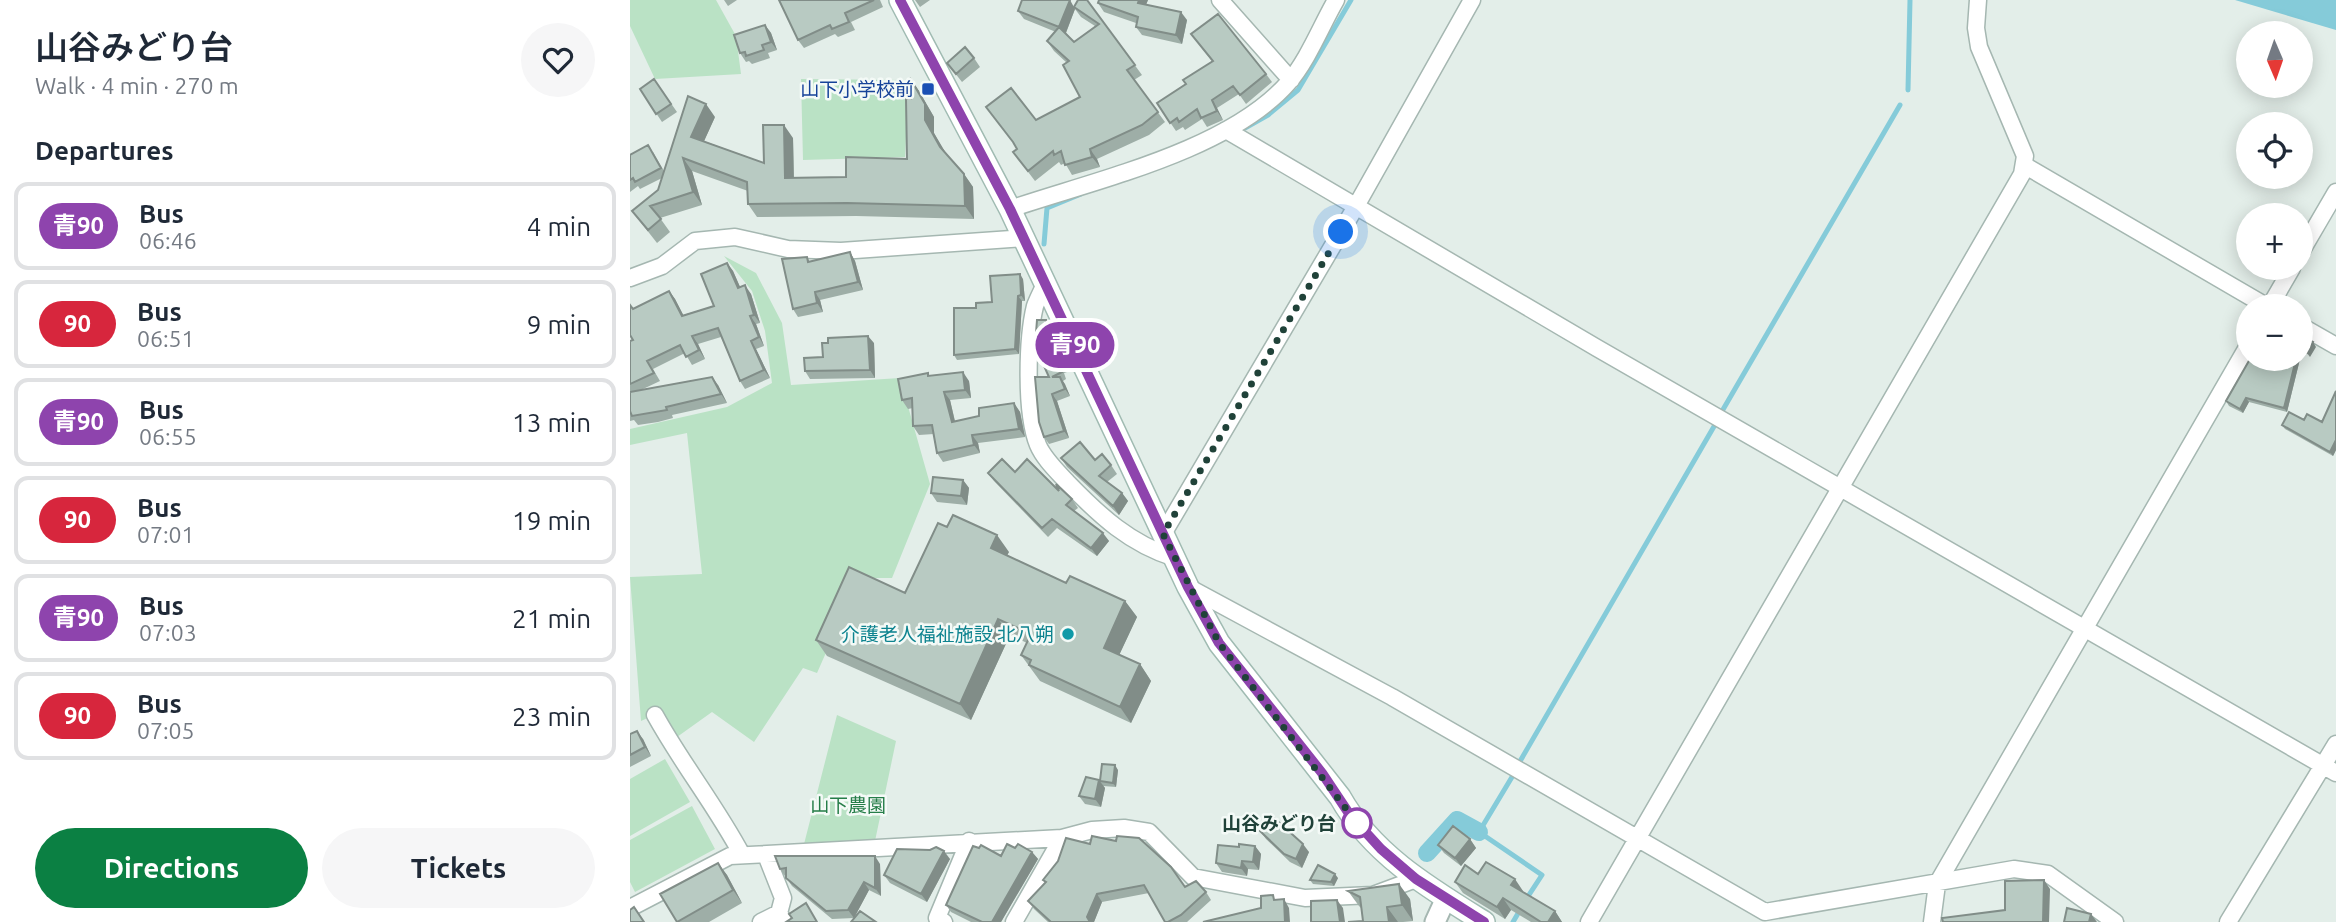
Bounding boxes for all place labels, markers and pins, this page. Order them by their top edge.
place label: 山下小学校前 [800,78,914,100]
marker: 山下小学校前 [920,81,936,97]
place label: 介護老人福祉施設 北八朔 [841,623,1054,645]
marker: 介護老人福祉施設 北八朔 [1060,626,1076,642]
marker: 山谷みどり台 [1342,808,1372,838]
place label: 山谷みどり台 [1222,812,1336,834]

